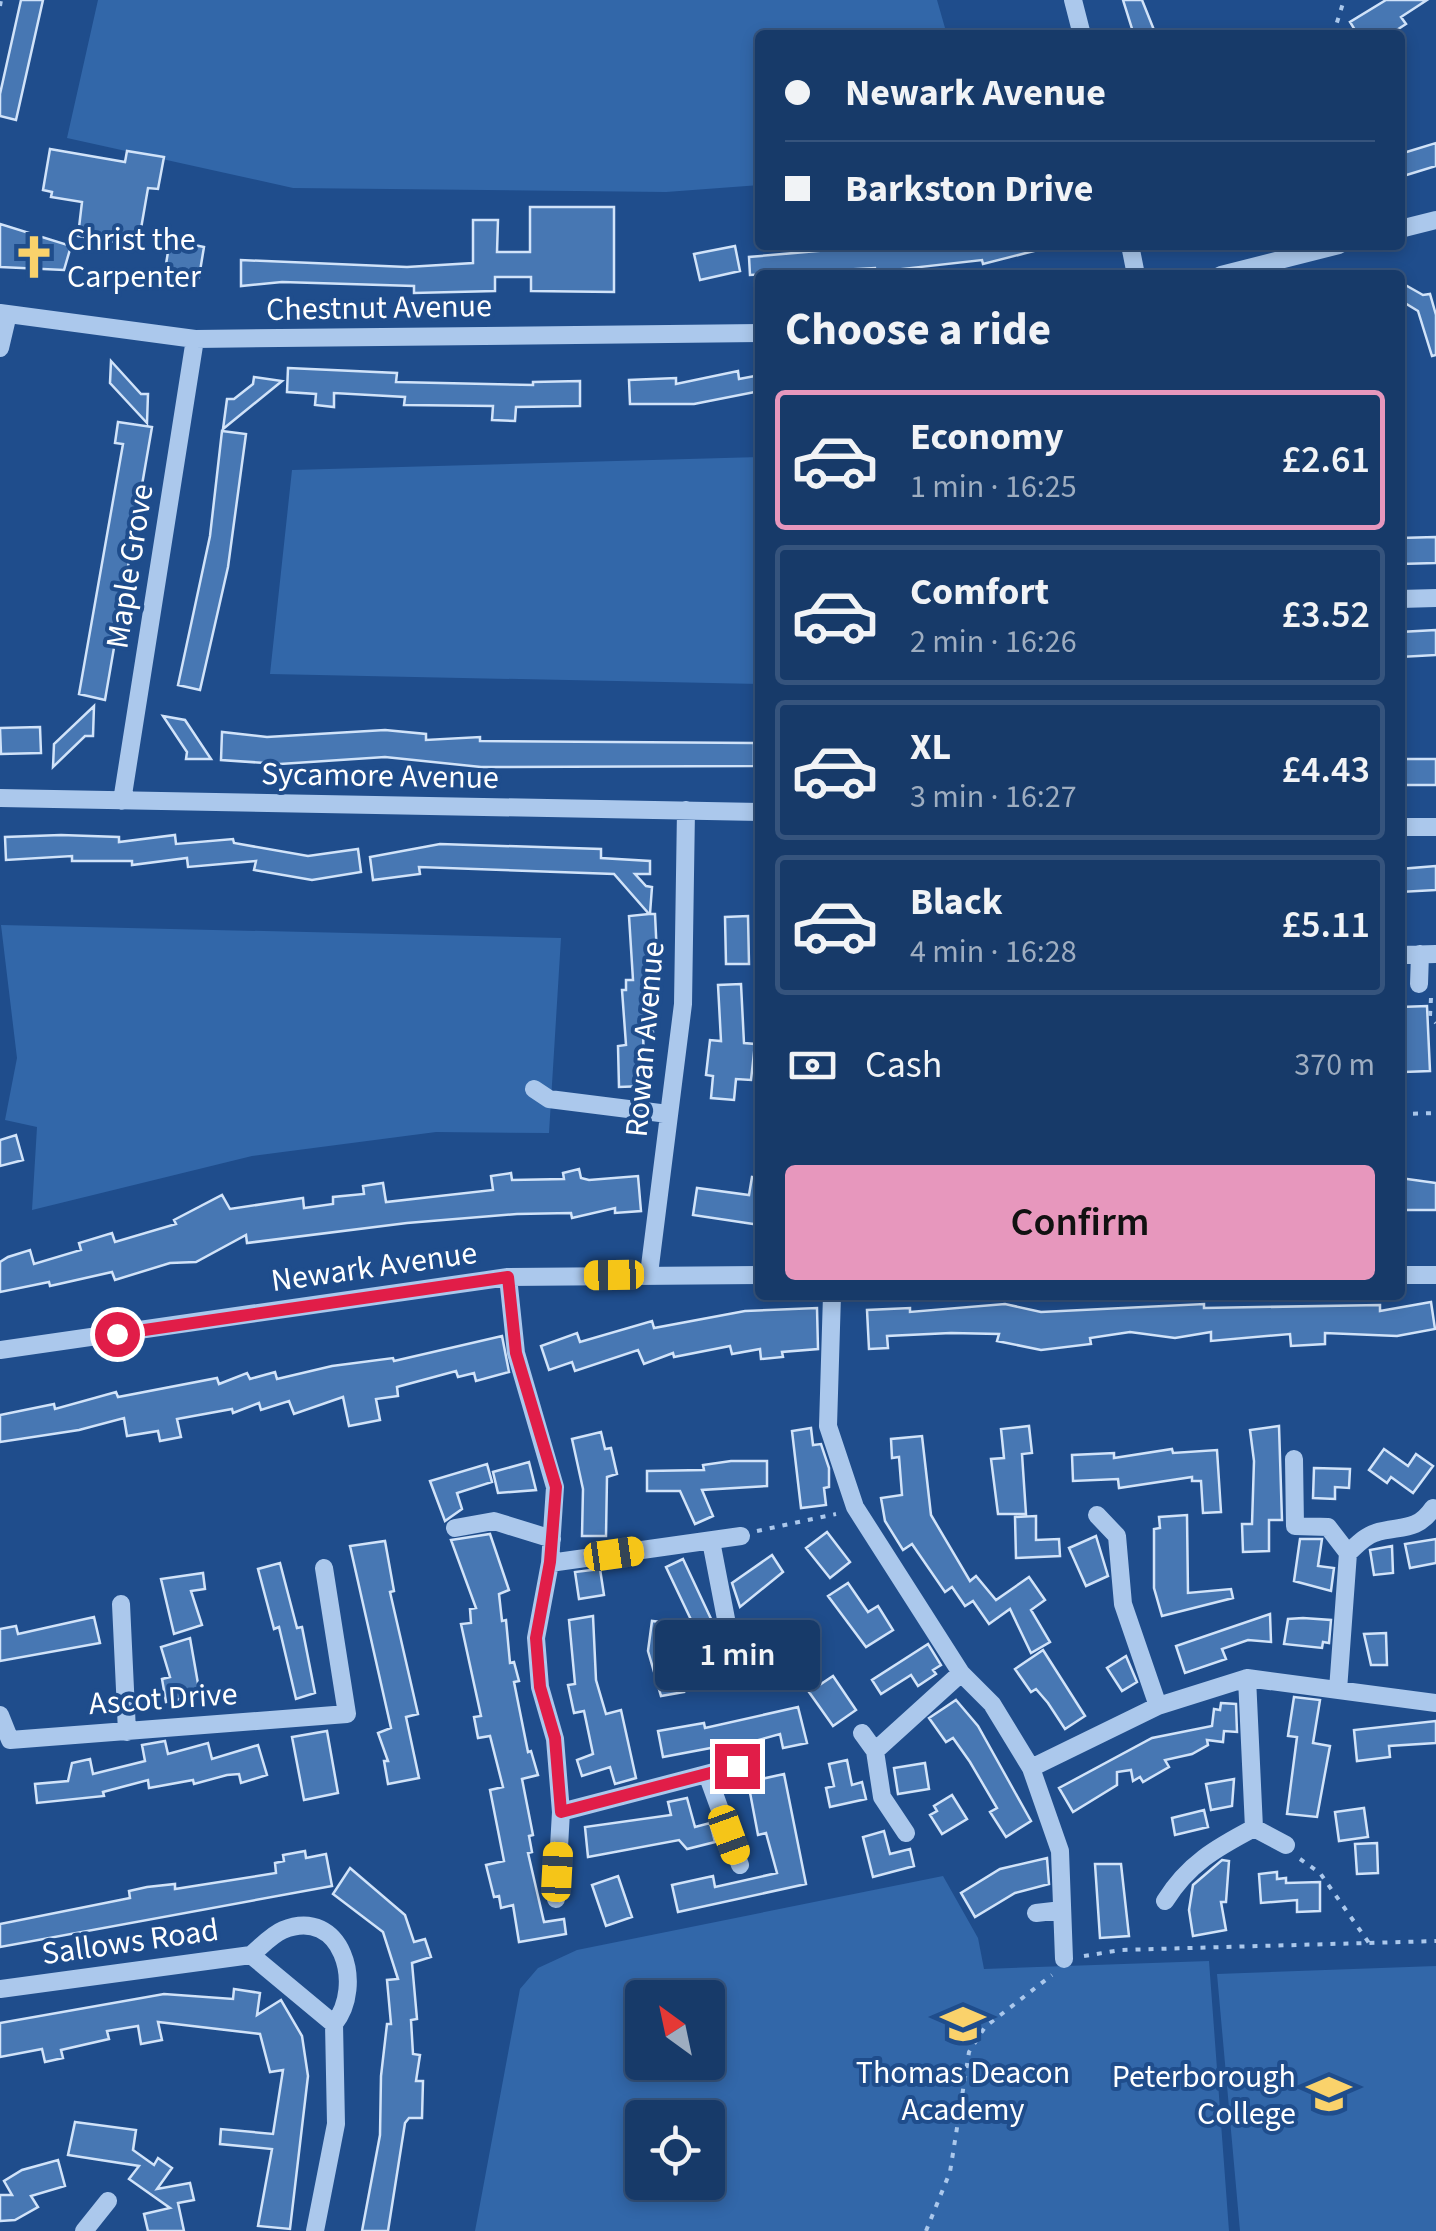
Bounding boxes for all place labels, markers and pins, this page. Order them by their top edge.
place label: Christ the Carpenter [67,217,202,300]
church icon: Christ the Carpenter [10,233,58,281]
school or university icon: Thomas Deacon Academy [939,2000,987,2048]
place label: Thomas Deacon Academy [856,2050,1070,2133]
place label: Peterborough College [1112,2054,1296,2137]
school or university icon: Peterborough College [1305,2070,1353,2118]

